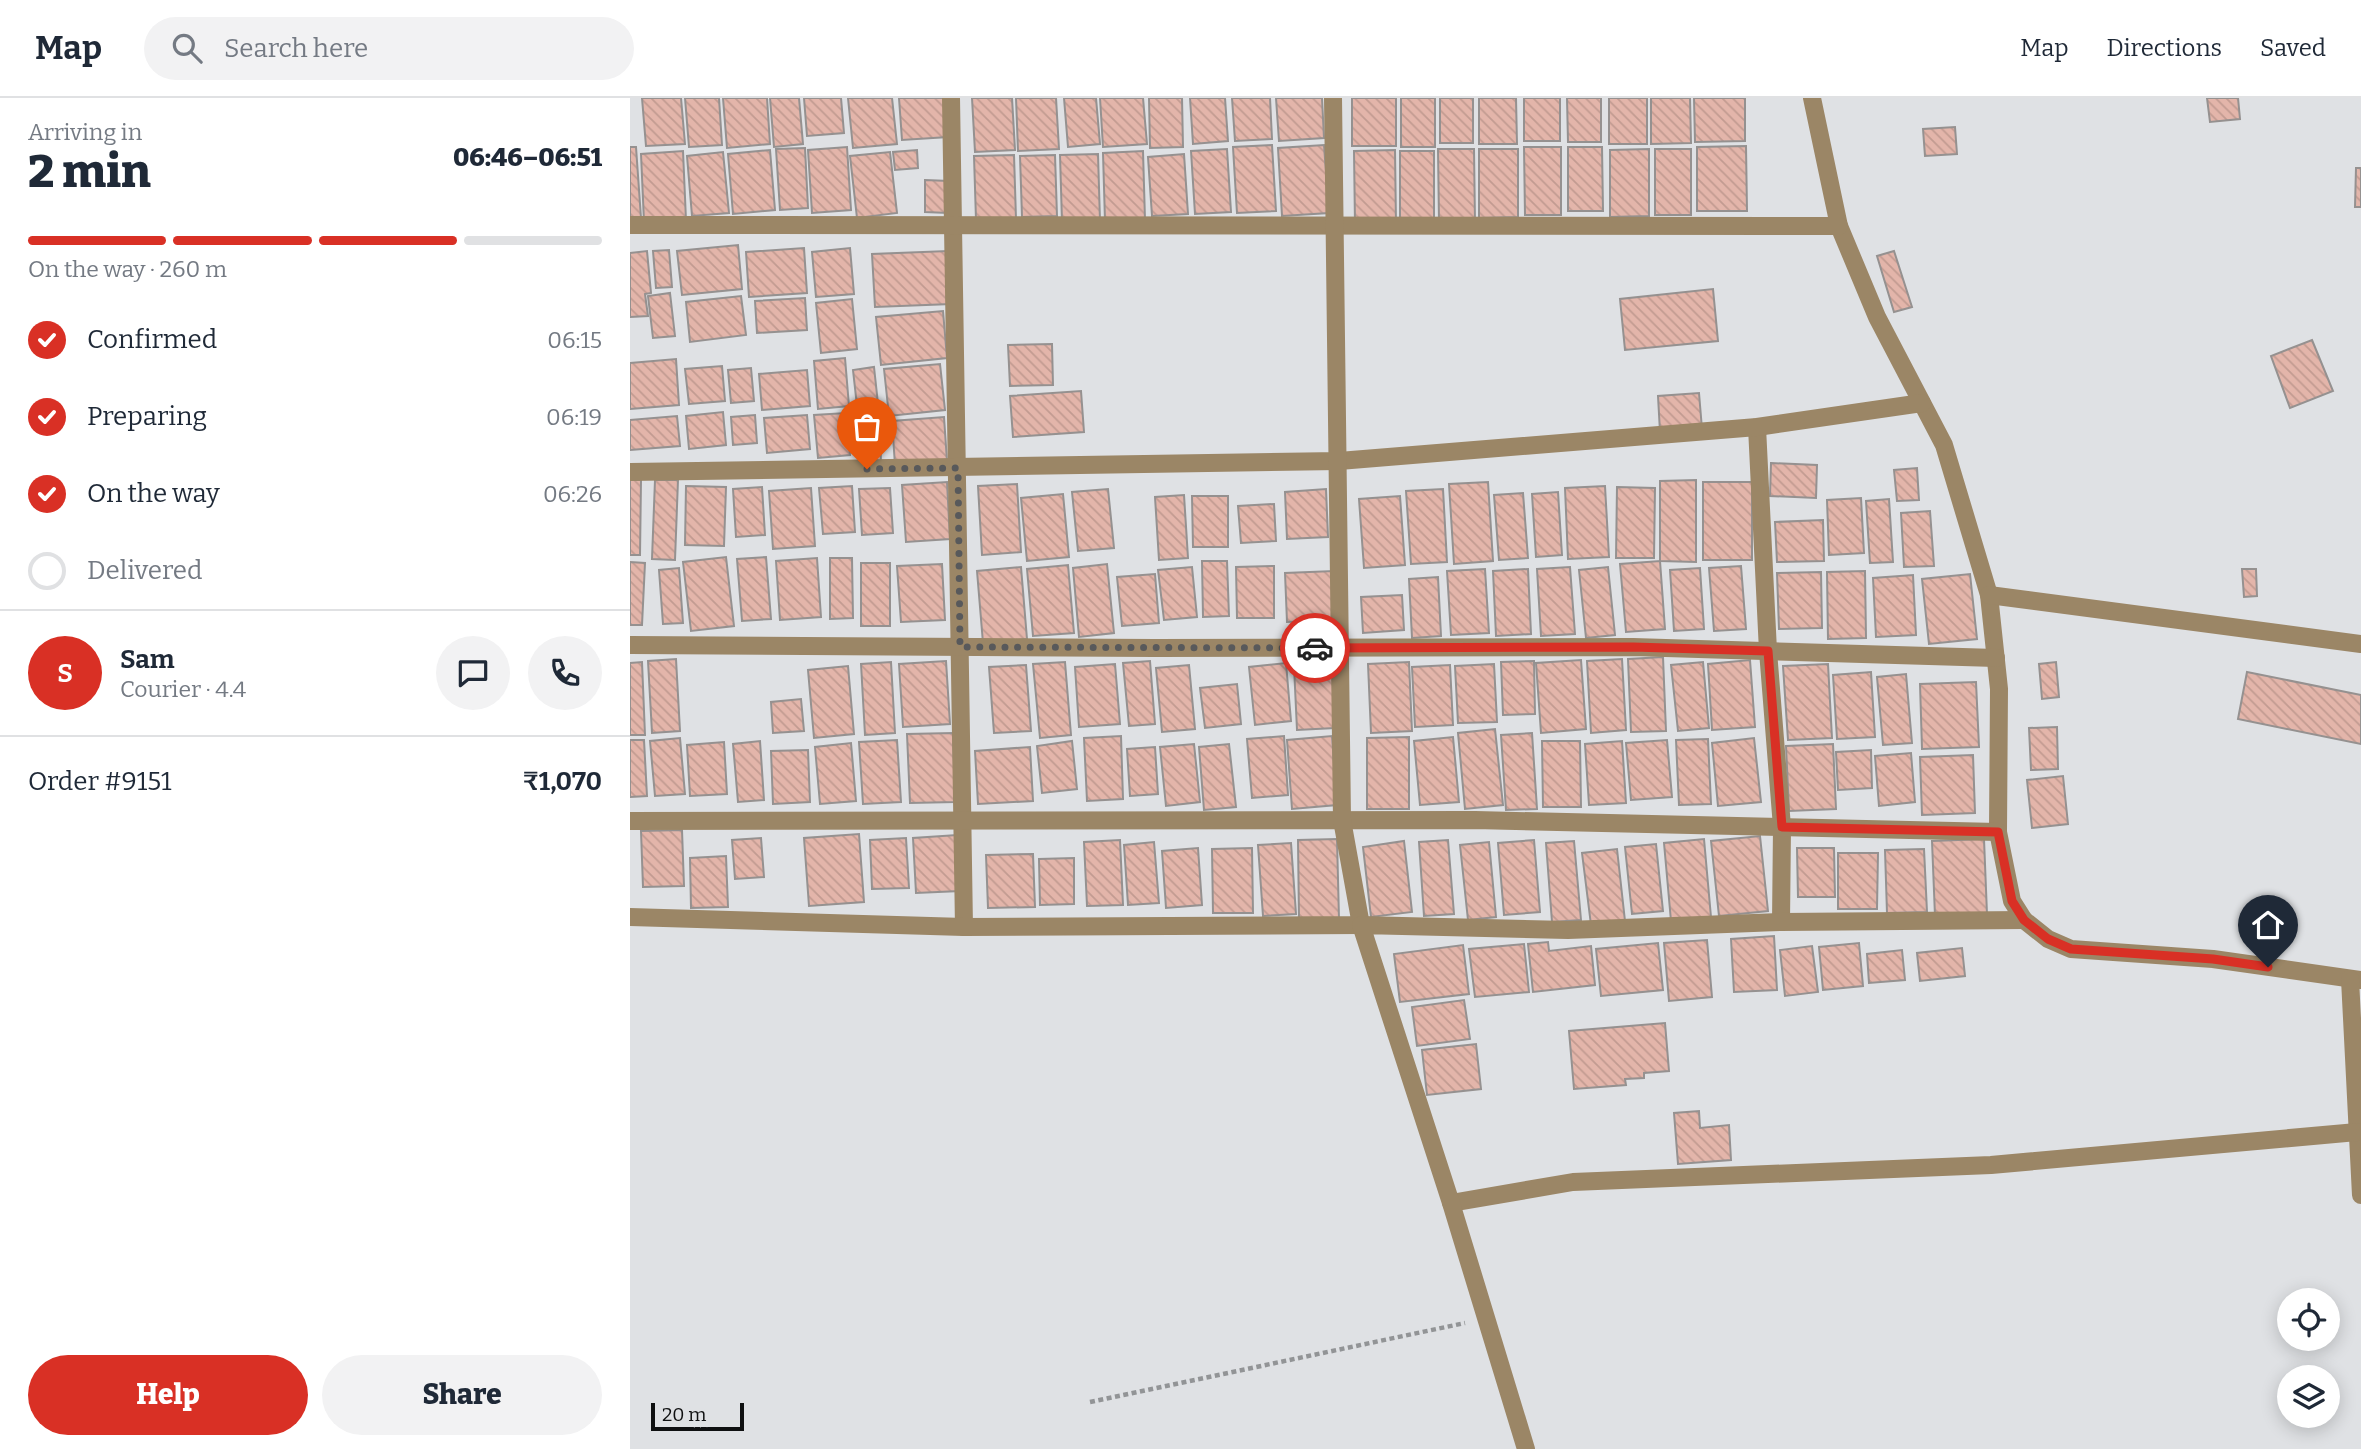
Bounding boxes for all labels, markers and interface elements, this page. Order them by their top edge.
search box [144,17,634,80]
text: Map [35,28,102,68]
icon: search [168,29,206,67]
text: Search here [224,33,368,64]
text: Map [2020,34,2069,62]
text: Directions [2107,34,2222,62]
text: Saved [2260,34,2326,62]
text: Arriving in [28,118,142,146]
text: 06:46–06:51 [453,142,602,173]
text: 2 min [28,144,151,199]
text: On the way · 260 m [28,255,227,283]
icon: check [28,321,66,359]
text: Confirmed [87,324,217,355]
text: 06:15 [547,326,602,354]
pin [837,397,897,469]
icon: check [28,398,66,436]
text: Preparing [87,401,207,432]
text: 06:19 [546,403,602,431]
icon: bag [848,408,886,446]
icon: check [28,475,66,513]
text: On the way [87,478,220,509]
text: 06:26 [543,480,602,508]
text: Delivered [87,555,202,586]
courier [1280,613,1350,683]
icon: car [1296,629,1334,667]
button: chat [436,636,510,710]
button: phone [528,636,602,710]
text: Sam [120,644,175,675]
text: S [57,658,73,689]
text: Courier · 4.4 [120,675,246,703]
text: Order #9151 [28,766,171,797]
text: ₹1,070 [523,766,602,797]
pin [2238,895,2298,967]
icon: home [2249,906,2287,944]
map controls [2277,1288,2340,1428]
button: locate [2277,1288,2340,1351]
button: Help [28,1355,308,1435]
button: Share [322,1355,602,1435]
button: layers [2277,1365,2340,1428]
scale bar [651,1400,744,1432]
text: 20 m [662,1403,706,1426]

